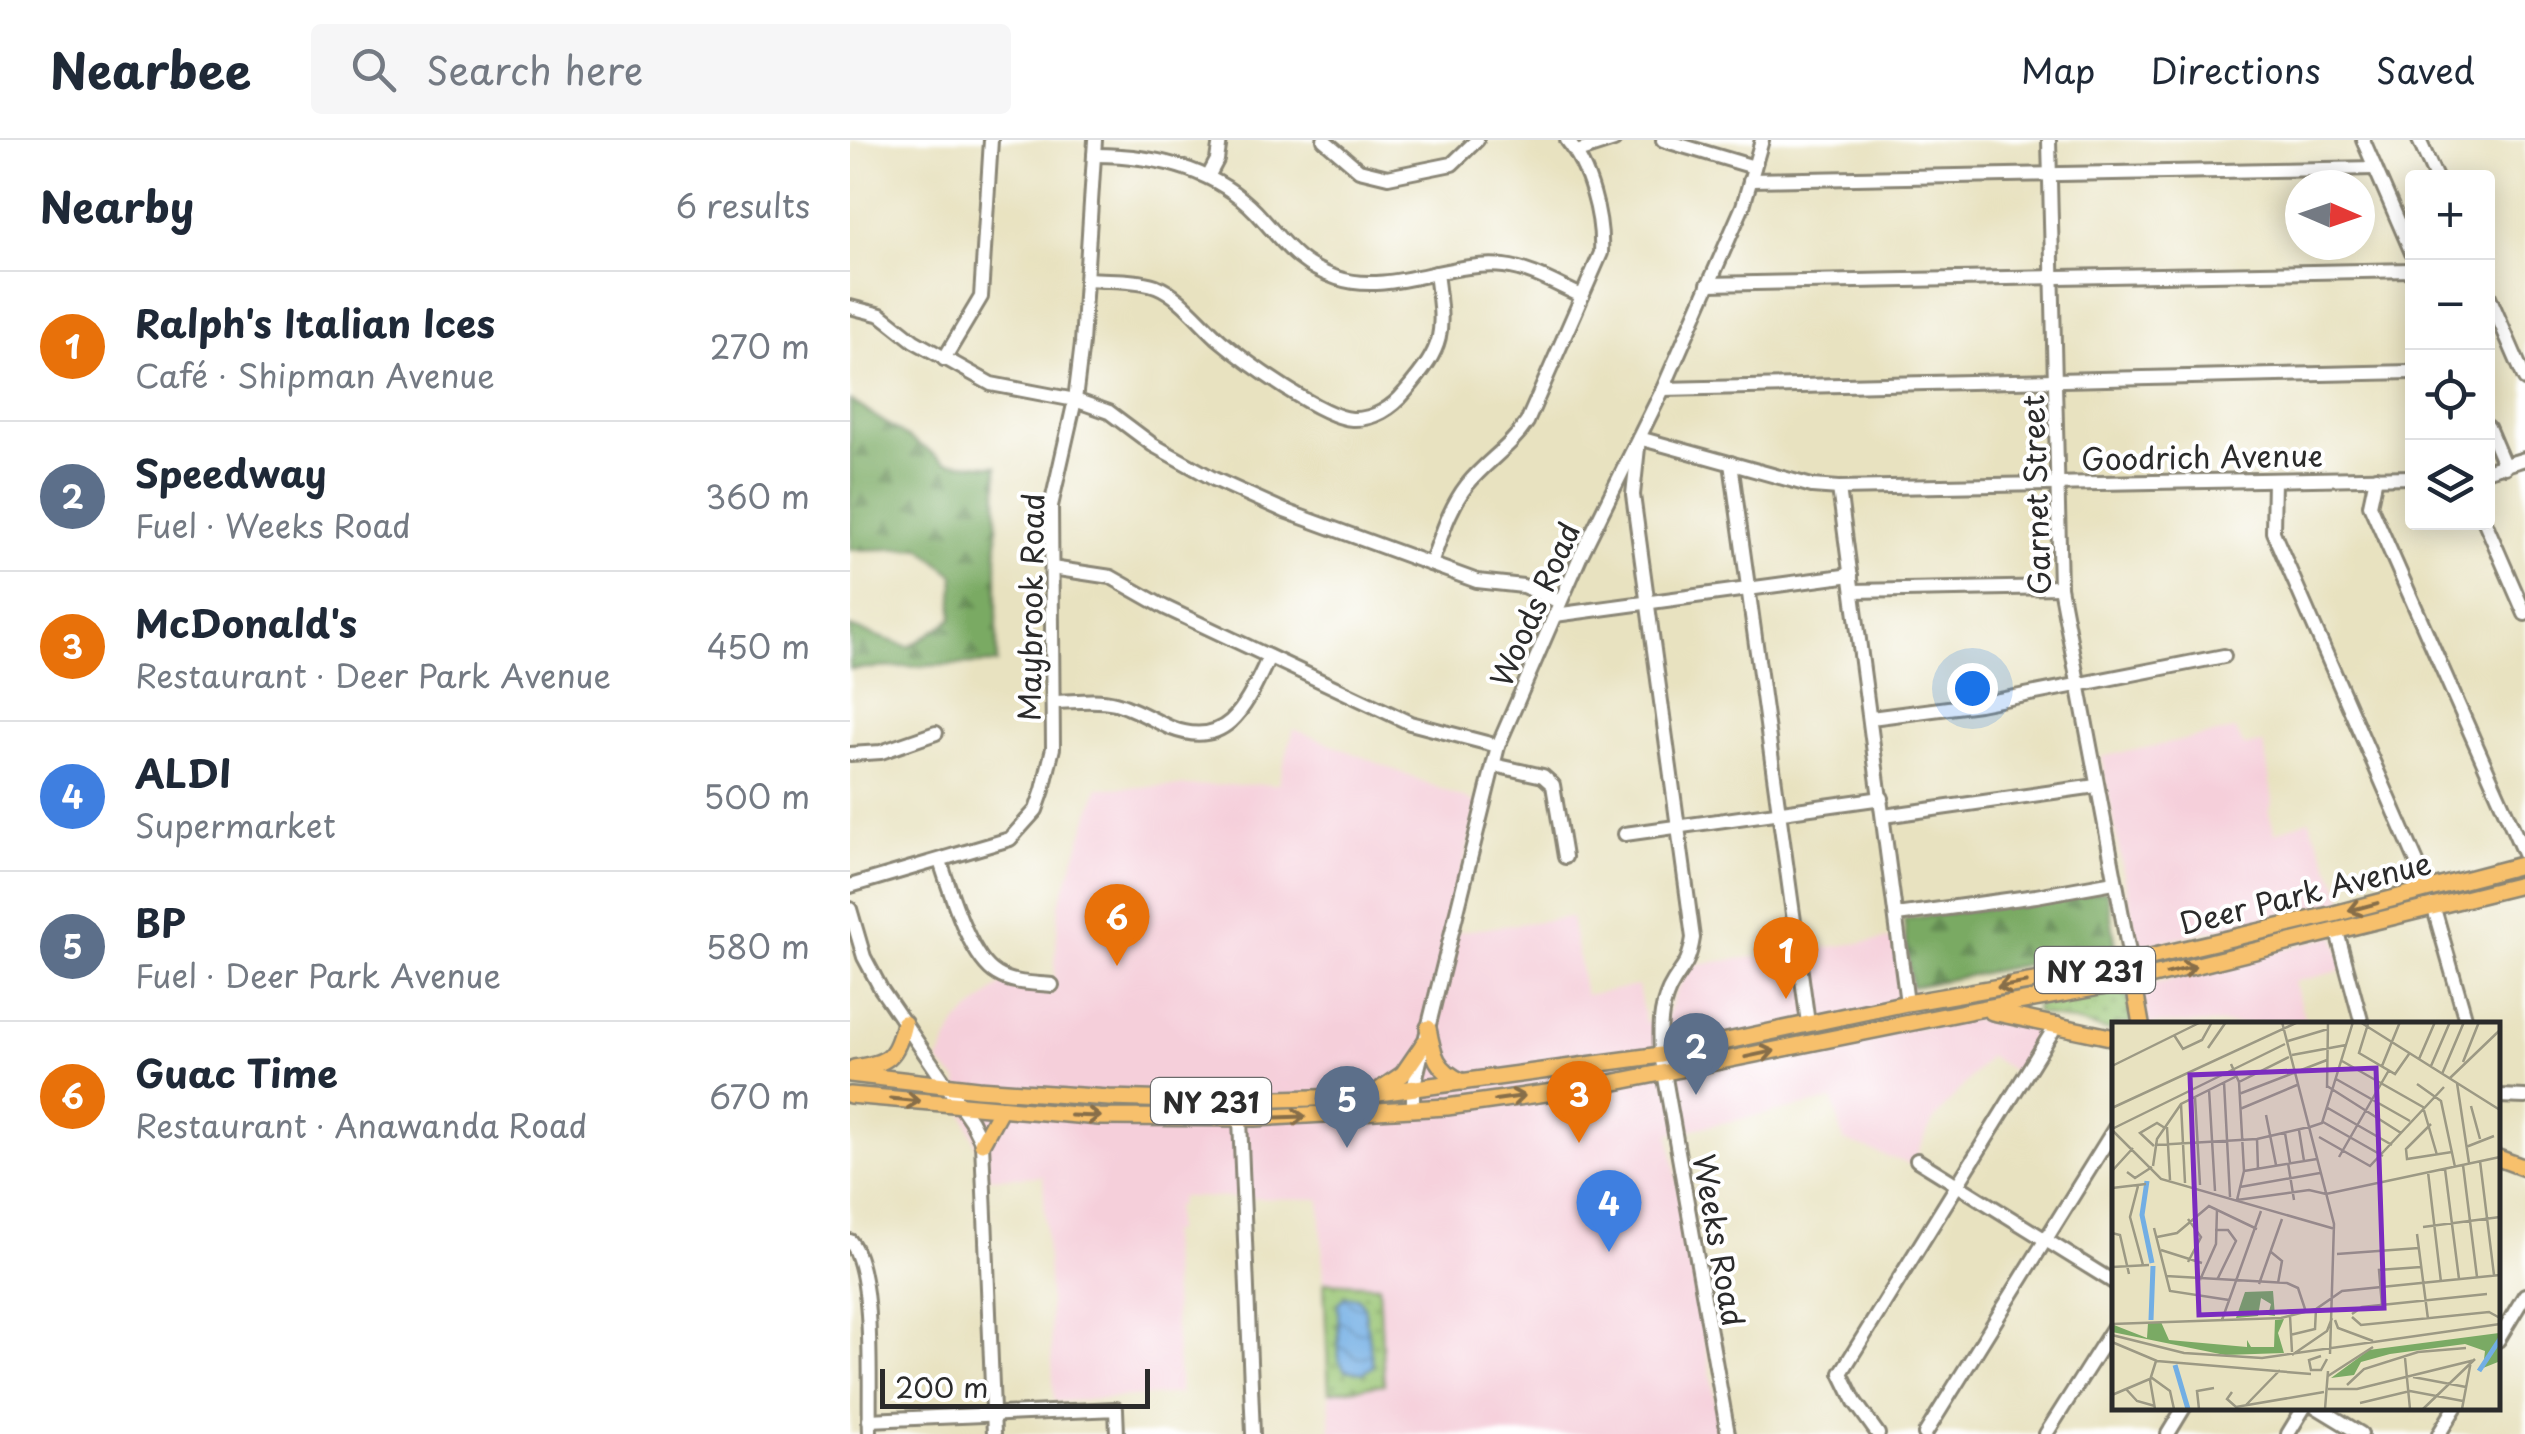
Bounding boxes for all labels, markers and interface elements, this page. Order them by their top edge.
search box [311,24,1011,114]
text: Nearbee [50,33,251,105]
text: Search here [426,41,643,98]
icon: search [346,42,401,97]
text: Map [2021,43,2095,96]
text: Directions [2150,43,2321,96]
text: Saved [2376,43,2475,96]
north arrow [2285,170,2375,260]
map controls [2405,170,2495,530]
button: + [2405,170,2495,260]
text: Nearby [40,174,194,237]
text: 6 results [676,181,810,229]
button: − [2405,260,2495,350]
text: Ralph's Italian Ices [135,294,495,351]
text: 1 [65,322,80,370]
text: 270 m [710,322,810,370]
button: locate [2405,350,2495,440]
text: Café · Shipman Avenue [135,351,495,399]
street label: Garnet Street [2009,394,2061,596]
street label: Goodrich Avenue [2081,431,2323,481]
button: layers [2405,440,2495,530]
text: Speedway [135,444,326,501]
text: 2 [61,472,84,520]
text: 360 m [705,472,810,520]
street label: Maybrook Road [1006,493,1054,721]
text: Fuel · Weeks Road [135,501,411,549]
street label: Woods Road [1478,514,1590,694]
text: McDonald's [135,594,357,651]
text: 3 [62,622,83,670]
text: 450 m [707,622,810,670]
text: Restaurant · Deer Park Avenue [135,651,611,699]
your location [1947,663,1998,714]
text: ALDI [135,744,231,801]
text: 4 [62,772,83,820]
text: 500 m [704,772,810,820]
text: Supermarket [135,801,336,849]
street label: Deer Park Avenue [2175,839,2435,945]
pin: 6 [1084,884,1150,966]
text: BP [135,894,186,951]
one-way arrow [2348,898,2379,917]
pin: 1 [1754,916,1818,999]
text: 5 [62,922,83,970]
text: 580 m [706,922,810,970]
road number: NY 231 [2035,947,2155,993]
text: Fuel · Deer Park Avenue [135,951,501,999]
one-way arrow [2164,960,2196,978]
one-way arrow [1996,976,2029,995]
pin: 2 [1664,1012,1728,1095]
inset map [2112,1022,2500,1409]
one-way arrow [1743,1043,1775,1062]
text: Guac Time [135,1044,338,1101]
pin: 3 [1546,1060,1612,1143]
pin: 5 [1314,1066,1380,1148]
text: 6 [61,1072,84,1120]
text: 670 m [709,1072,810,1120]
road number: NY 231 [1151,1078,1271,1124]
one-way arrow [1493,1089,1526,1107]
one-way arrow [889,1091,921,1110]
text: Restaurant · Anawanda Road [135,1101,587,1149]
one-way arrow [1070,1107,1102,1126]
one-way arrow [1275,1107,1307,1126]
street label: Weeks Road [1683,1150,1757,1330]
pin: 4 [1576,1170,1642,1252]
scale bar [880,1364,1150,1408]
text: 200 m [895,1365,988,1408]

